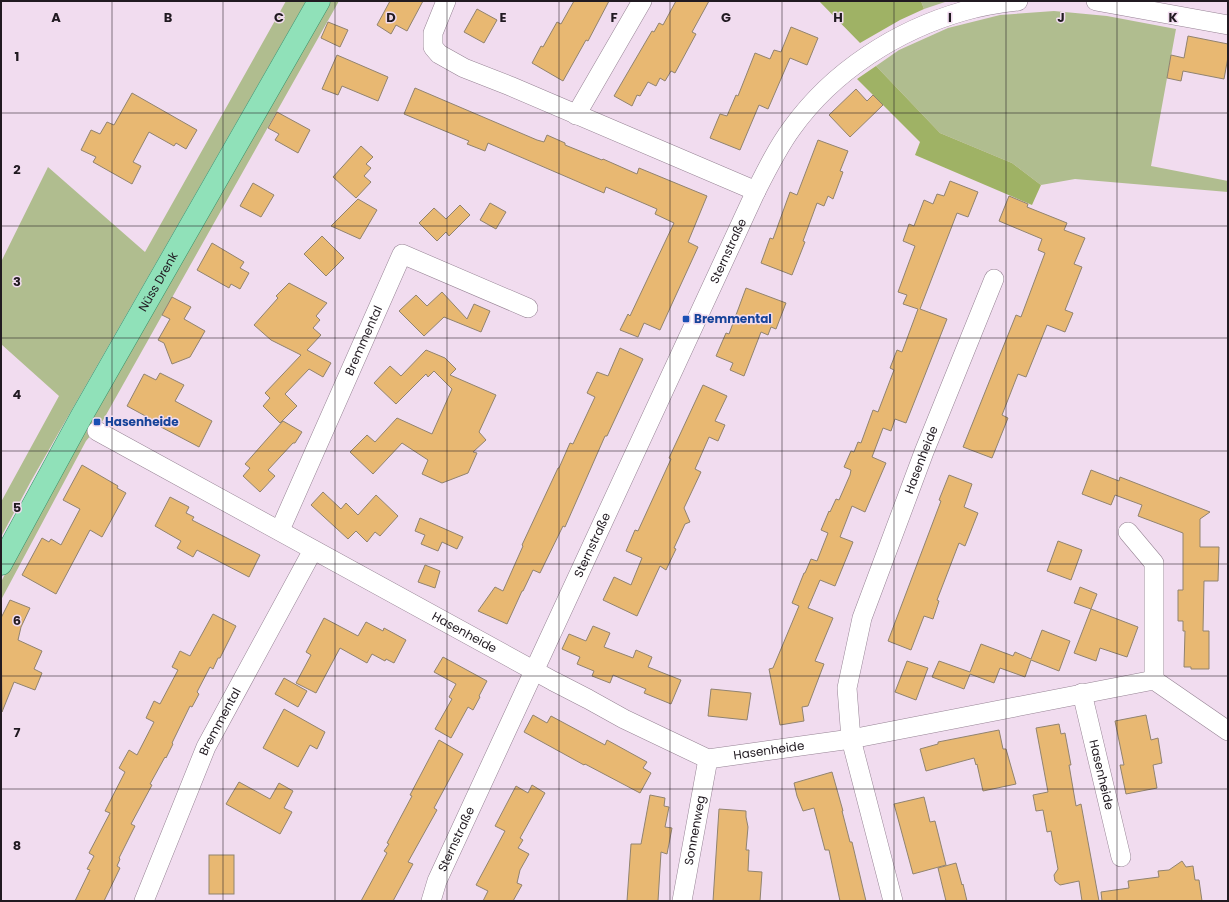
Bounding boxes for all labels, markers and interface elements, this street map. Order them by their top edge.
text: A [51,8,61,27]
text: B [164,8,173,27]
text: C [274,8,284,27]
text: D [386,8,396,27]
text: E [499,8,507,27]
text: F [610,8,618,27]
text: G [721,8,731,27]
text: H [833,8,843,27]
text: I [948,8,952,27]
text: J [1057,8,1065,27]
text: K [1168,8,1178,27]
text: 1 [15,47,19,66]
text: 2 [13,160,21,179]
street label: Sternstraße [705,215,750,286]
street label: Nüss Drenk [134,248,182,315]
text: 3 [13,272,21,291]
street label: Bremmental [340,303,386,378]
place label: Bremmental [694,310,772,327]
marker: Bremmental [681,314,691,324]
text: 4 [13,385,22,404]
place label: Hasenheide [105,413,179,430]
marker: Hasenheide [92,417,102,427]
street label: Hasenheide [900,423,942,496]
text: 5 [13,498,21,517]
street label: Sternstraße [569,510,614,580]
street label: Hasenheide [429,607,500,657]
text: 6 [13,611,21,630]
street label: Bremmental [195,684,245,758]
text: 7 [14,723,21,742]
street label: Hasenheide [732,737,805,763]
street label: Hasenheide [1085,738,1118,811]
street label: Sonnenweg [680,794,709,866]
street label: Sternstraße [434,804,478,874]
text: 8 [13,836,21,855]

